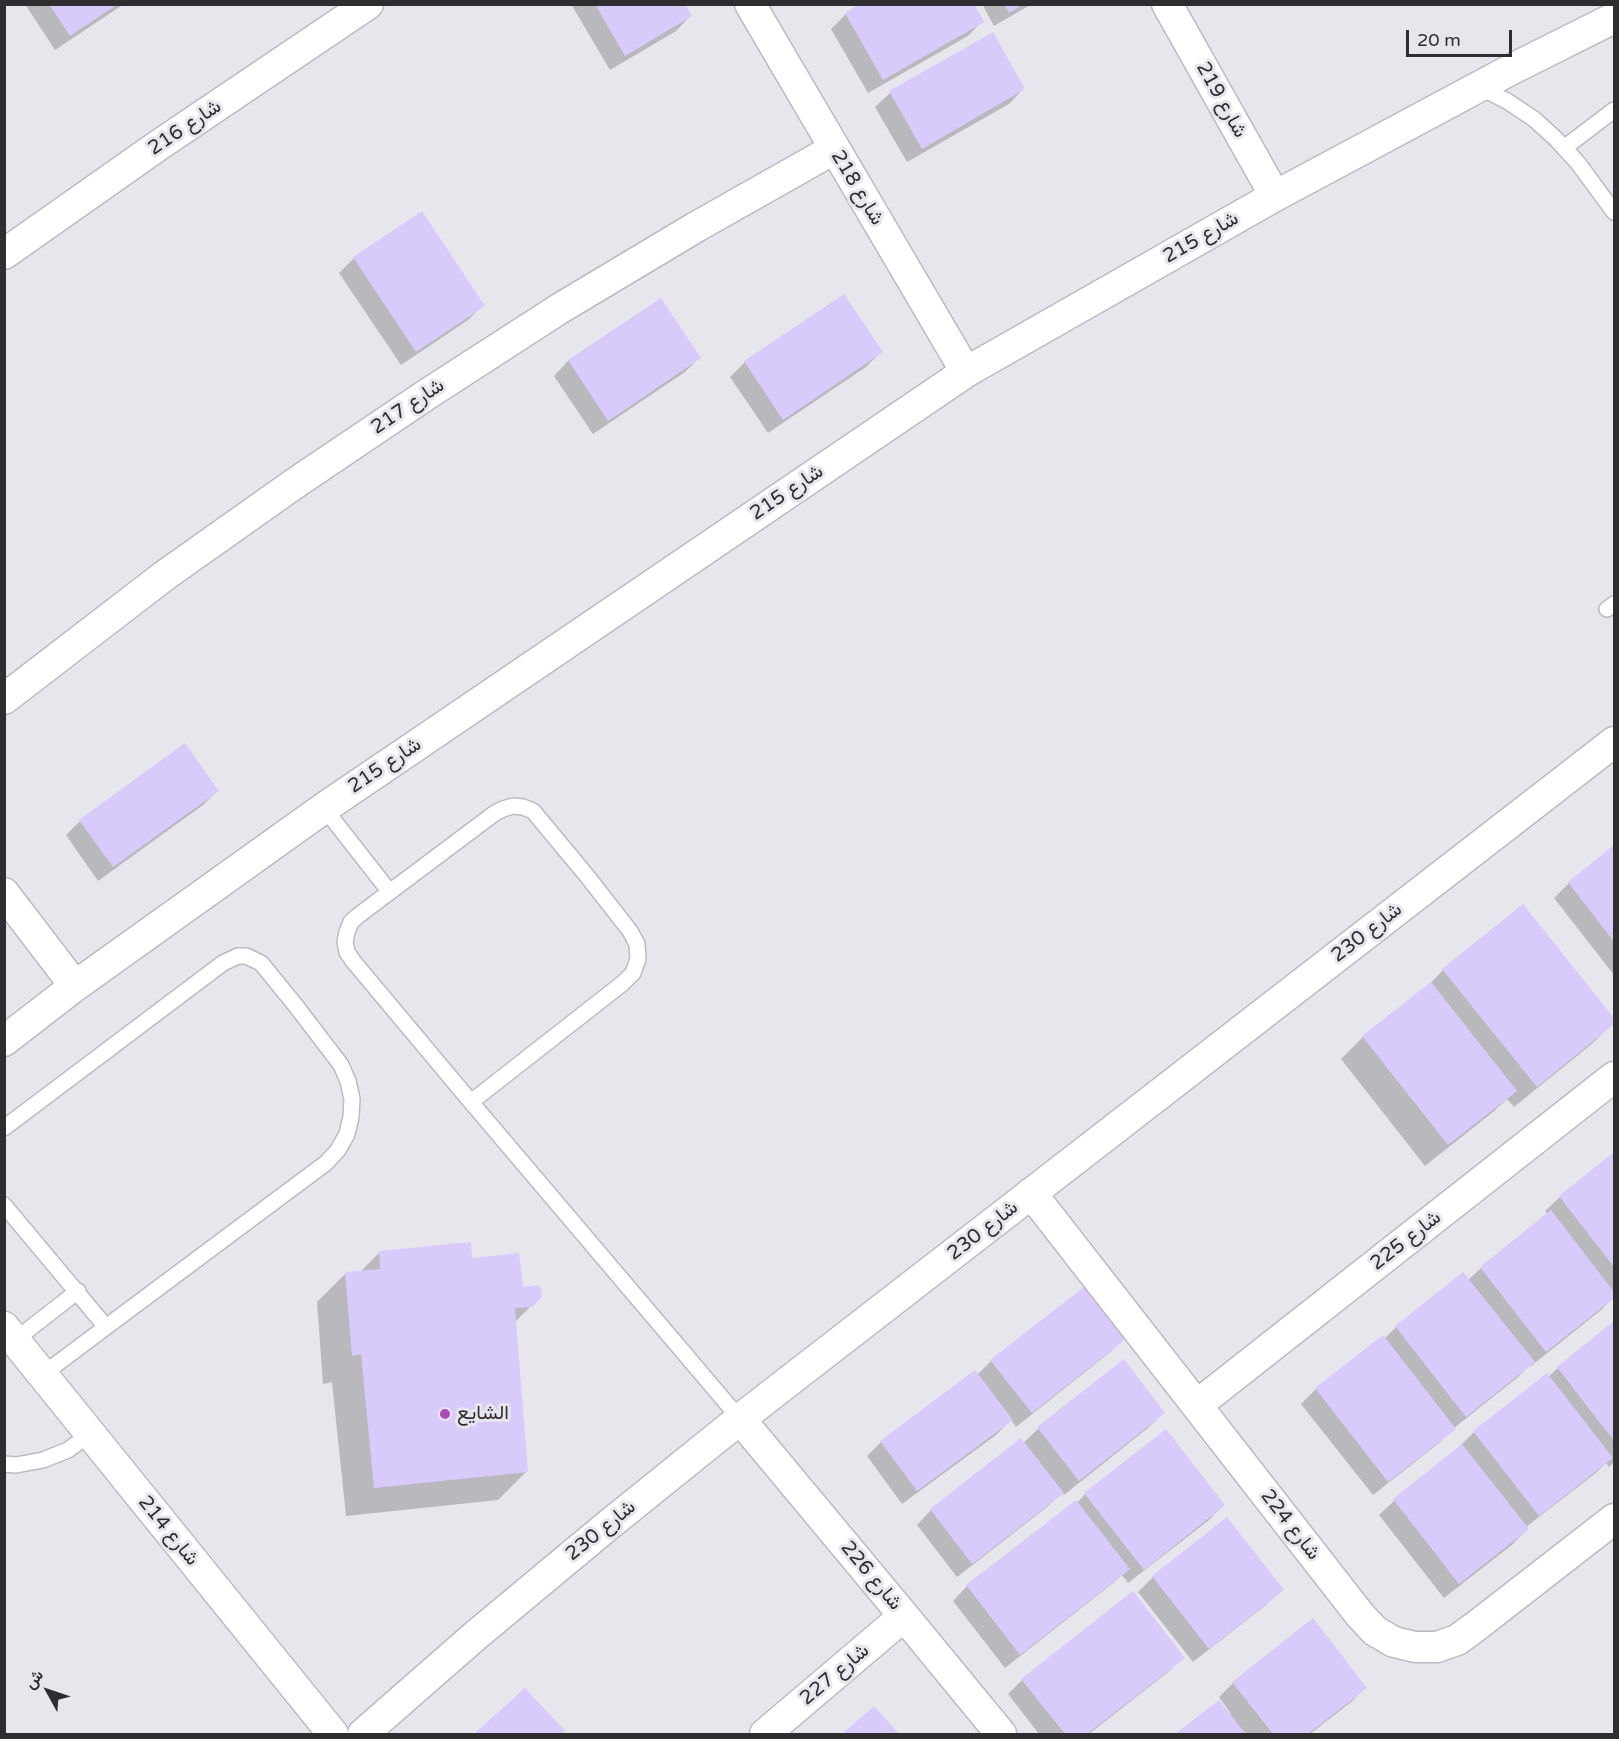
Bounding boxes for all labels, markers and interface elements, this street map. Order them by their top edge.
scale bar [1409,18,1516,56]
text: 20 m [1417,29,1461,51]
street label: شارع 219 [1190,58,1252,142]
street label: شارع 216 [144,95,226,161]
street label: شارع 218 [825,146,889,230]
street label: شارع 215 [1159,207,1243,269]
street label: شارع 217 [367,374,449,440]
street label: شارع 215 [746,460,828,526]
street label: شارع 215 [344,733,426,799]
street label: شارع 230 [1327,898,1407,968]
street label: شارع 230 [943,1196,1023,1266]
street label: شارع 225 [1366,1206,1446,1276]
place label: الشايع [457,1402,509,1426]
marker: الشايع [438,1407,452,1421]
street label: شارع 224 [1255,1485,1325,1565]
street label: شارع 214 [133,1491,203,1571]
street label: شارع 230 [561,1496,641,1566]
street label: شارع 226 [835,1536,907,1616]
street label: شارع 227 [795,1639,875,1711]
north arrow [18,1661,78,1721]
text: ش [20,1666,48,1693]

